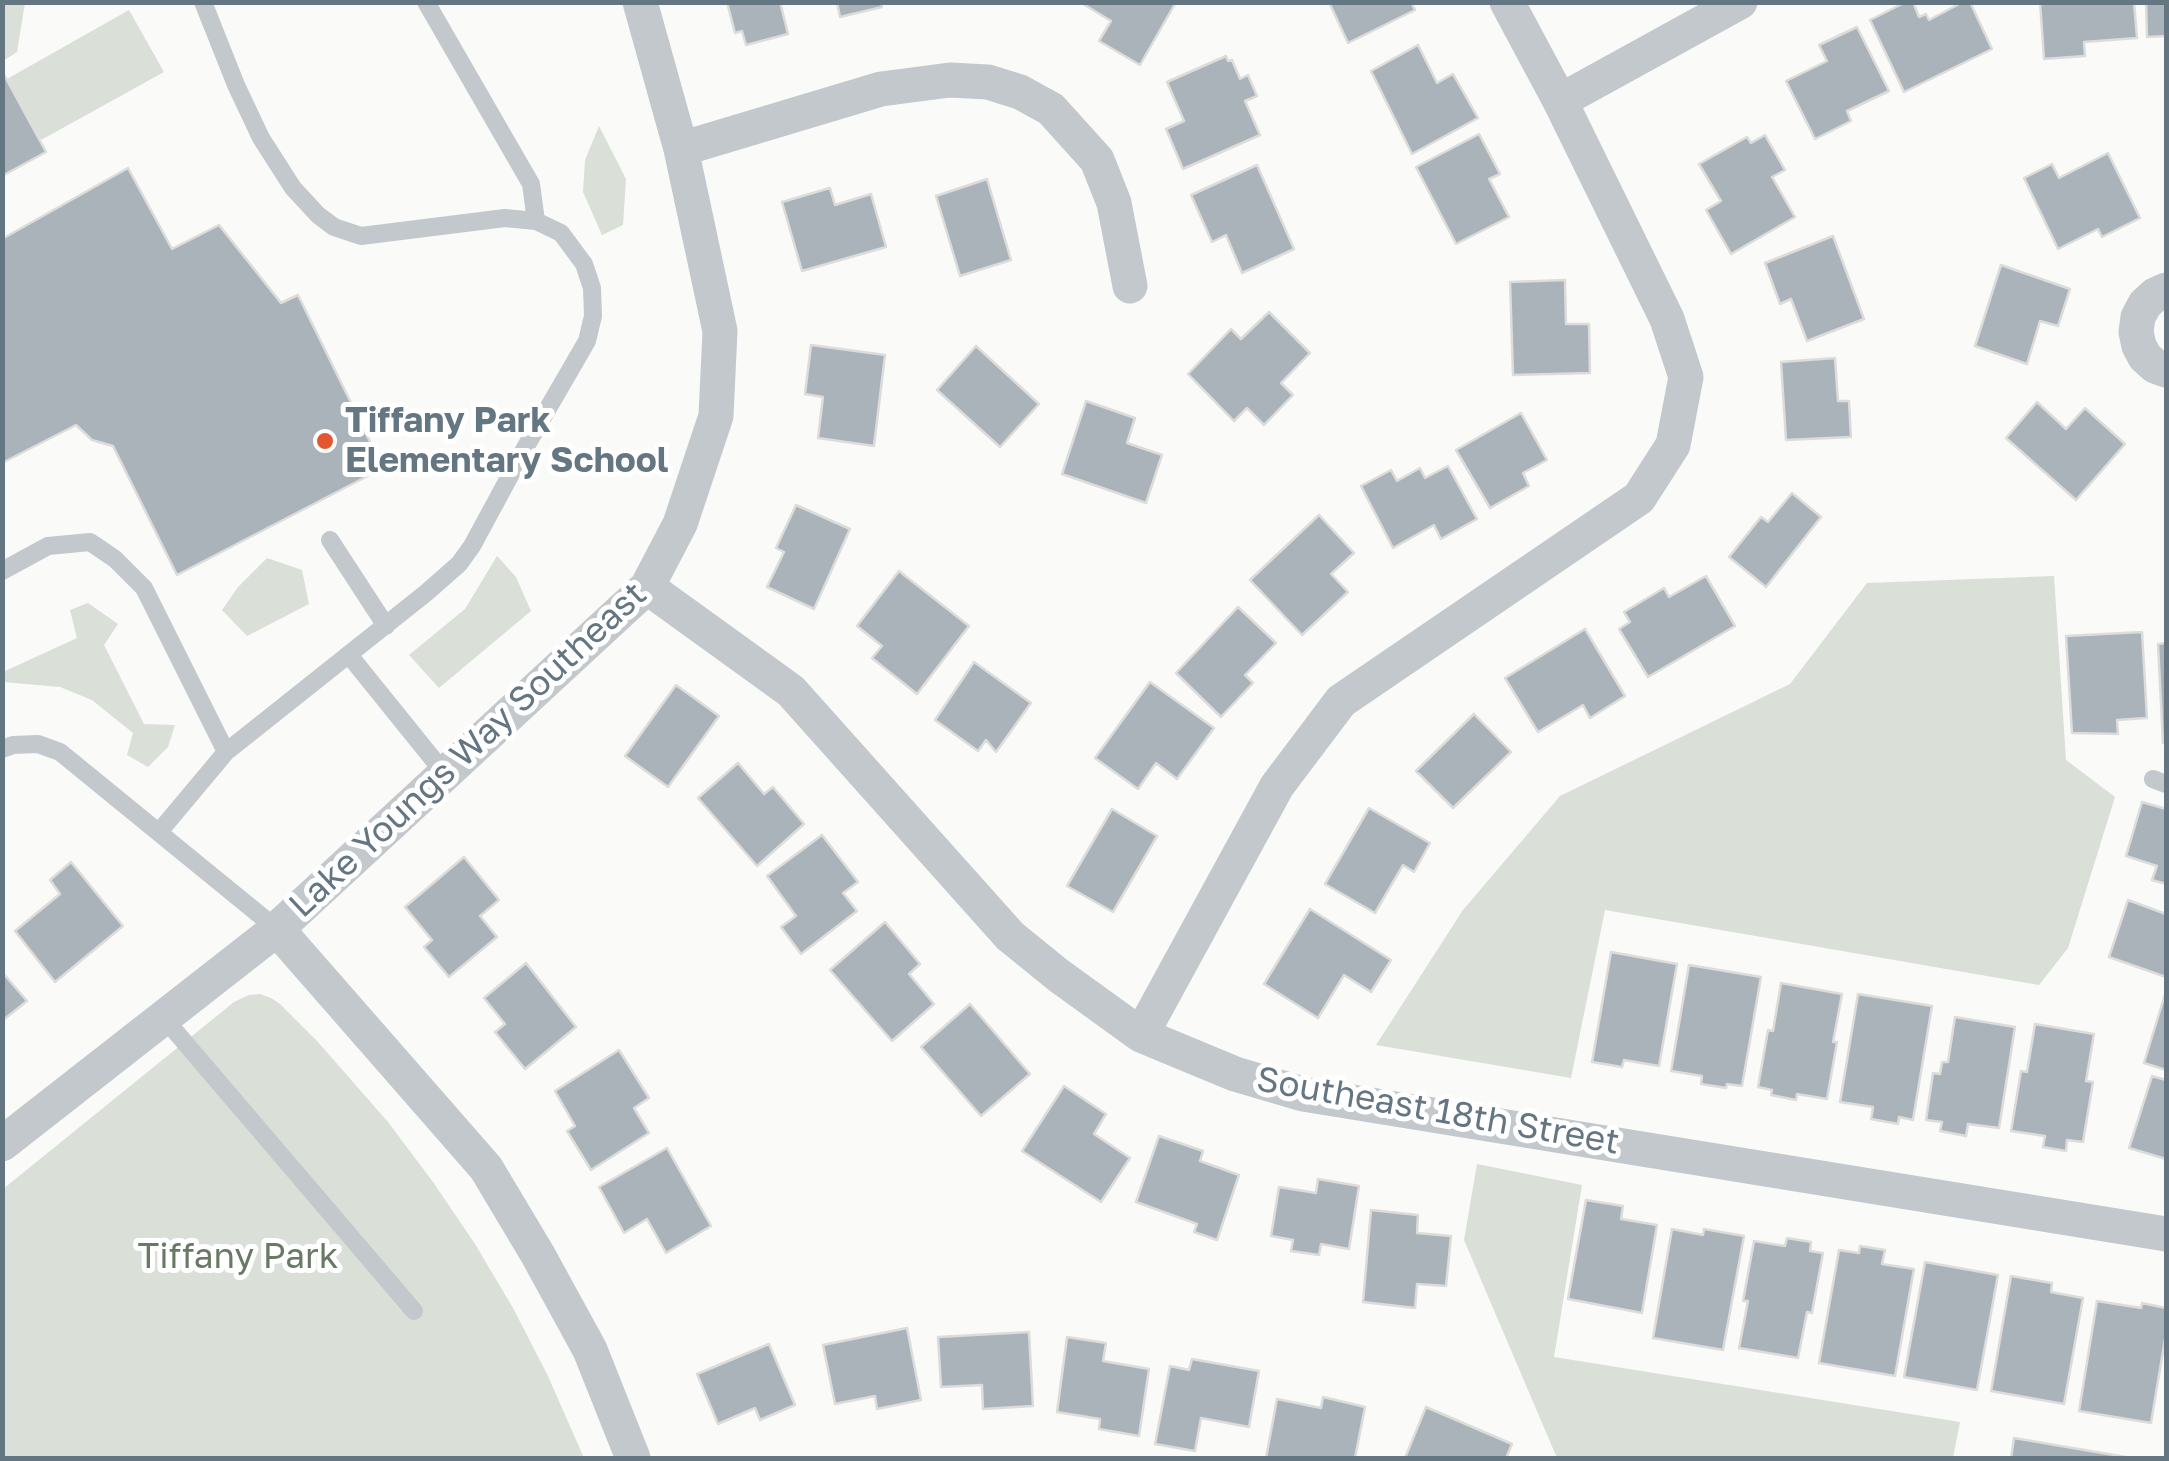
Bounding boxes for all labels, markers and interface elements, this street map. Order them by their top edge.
place label: Tiffany Park Elementary School [345,400,669,482]
marker: Tiffany Park Elementary School [314,430,336,452]
street label: Lake Youngs Way Southeast [281,573,655,927]
street label: Southeast 18th Street [1253,1058,1623,1164]
park label: Tiffany Park [137,1236,339,1278]

